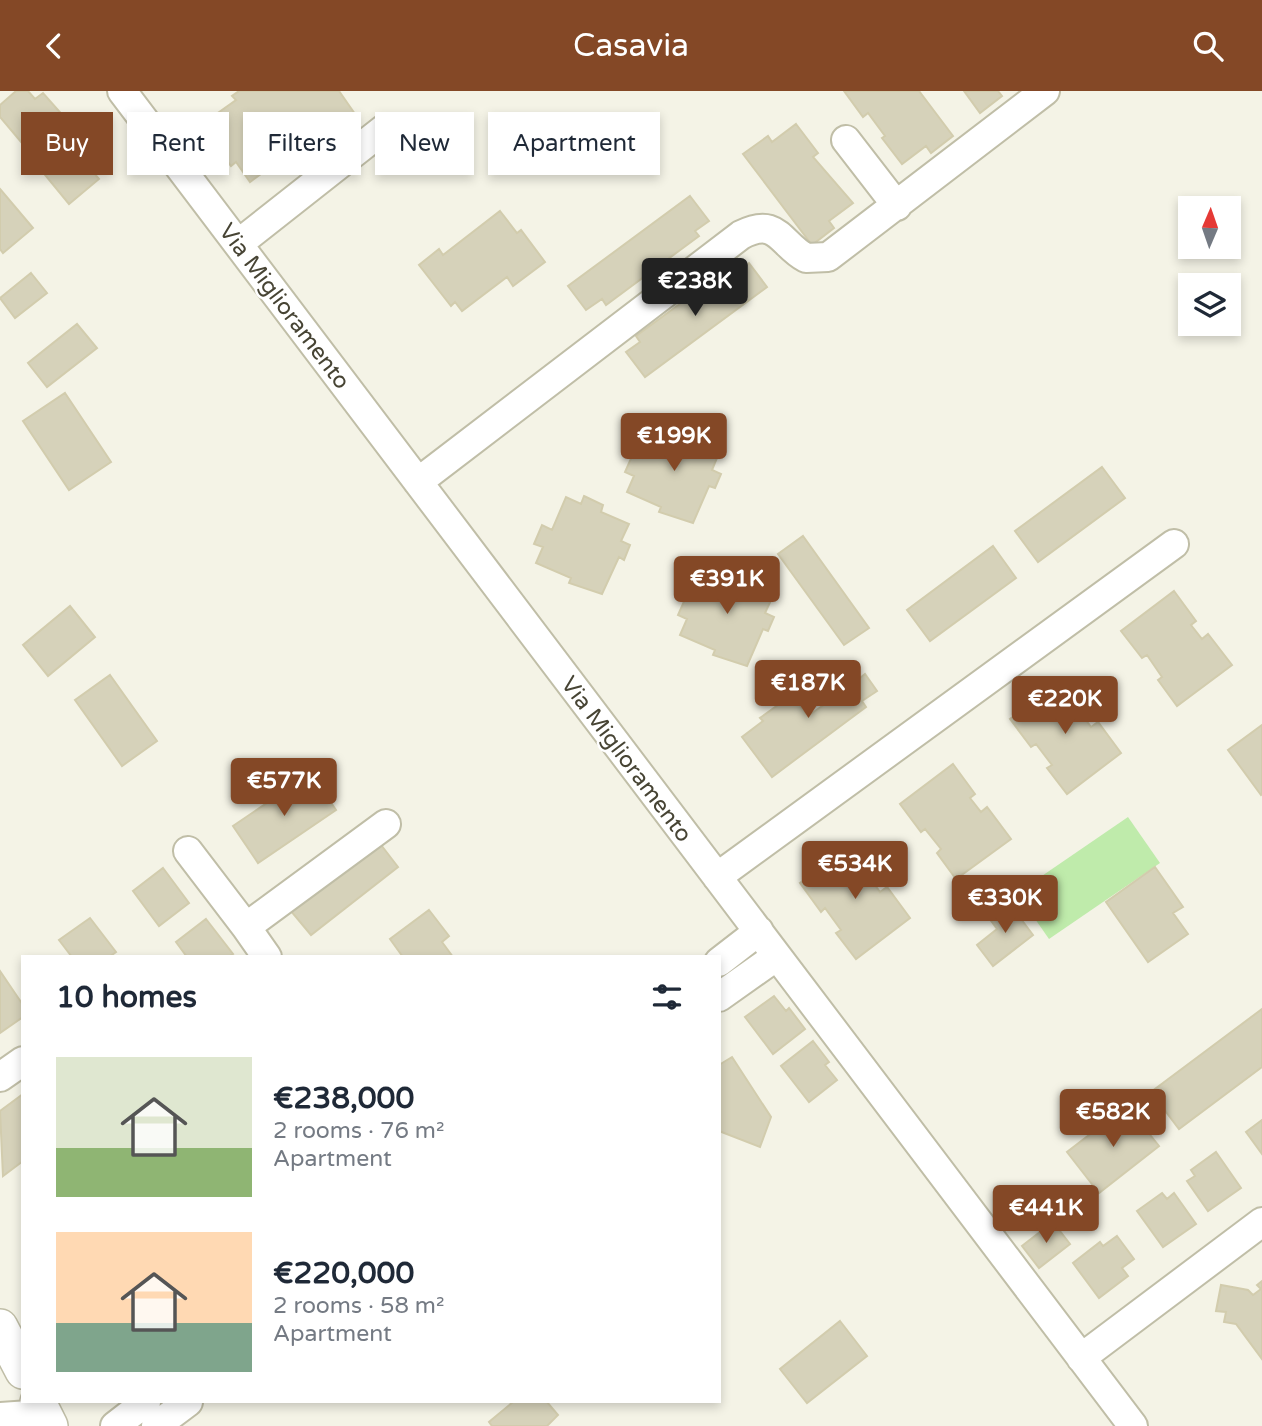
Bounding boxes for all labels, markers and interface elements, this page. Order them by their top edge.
icon: back [35,27,73,65]
text: Casavia [573,27,689,65]
icon: search [1189,27,1227,65]
chip: Buy [21,112,113,175]
chip: Rent [127,112,229,175]
chip: Filters [243,112,361,175]
chip: New [375,112,474,175]
chip: Apartment [488,112,660,175]
north arrow [1178,196,1241,259]
map controls [1178,196,1241,336]
street label: Via Miglioramento [213,218,356,395]
pin: €238K [646,259,744,318]
text: €238K [658,267,732,295]
button: layers [1178,273,1241,336]
pin: €199K [625,413,723,473]
text: €199K [637,422,711,450]
pin: €391K [678,557,776,616]
text: €391K [690,565,764,593]
pin: €187K [759,661,857,720]
text: €187K [771,669,845,697]
street label: Via Miglioramento [555,671,698,848]
pin: €220K [1016,677,1114,736]
text: €220K [1028,685,1102,713]
pin: €577K [235,759,333,818]
text: €577K [247,767,321,795]
pin: €534K [806,841,904,901]
text: €534K [818,850,892,878]
pin: €330K [956,875,1054,935]
text: €330K [968,884,1042,912]
icon: filters [648,978,686,1016]
text: 10 homes [56,979,197,1016]
text: €238,000 [273,1080,414,1117]
icon: home [112,1085,196,1169]
pin: €582K [1064,1089,1162,1149]
text: €582K [1076,1098,1150,1126]
text: 2 rooms · 76 m² [273,1117,444,1145]
text: Apartment [273,1145,392,1173]
pin: €441K [997,1185,1095,1245]
text: €441K [1009,1194,1083,1222]
text: €220,000 [273,1255,414,1292]
icon: home [112,1260,196,1344]
text: 2 rooms · 58 m² [273,1292,444,1320]
text: Apartment [273,1320,392,1348]

